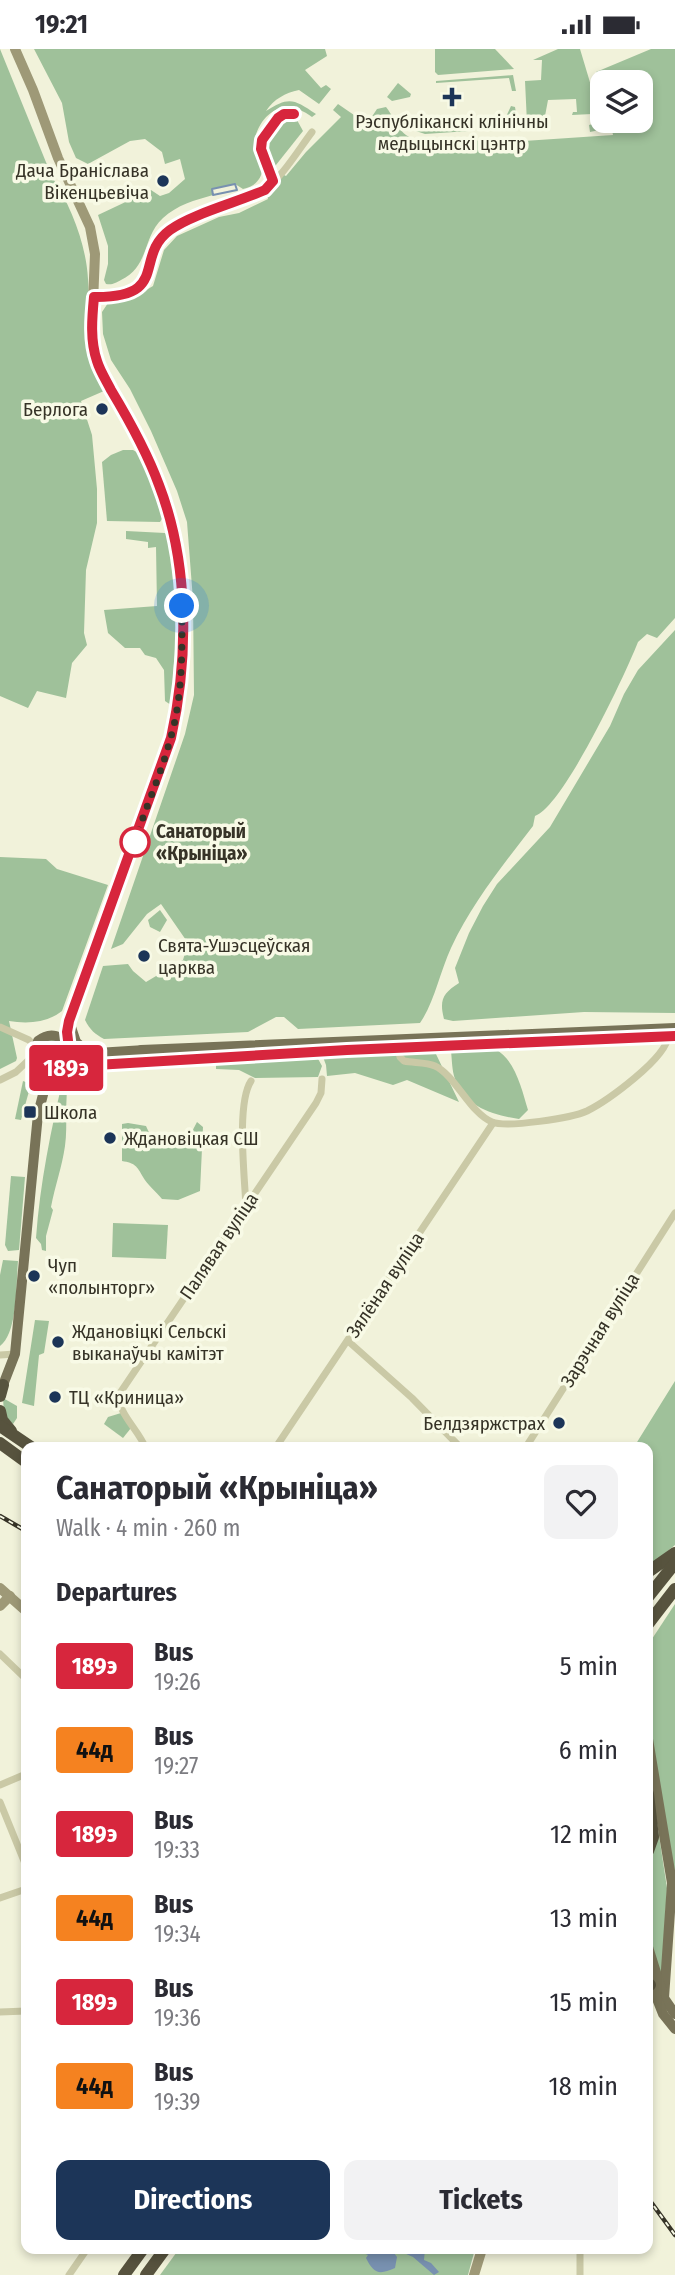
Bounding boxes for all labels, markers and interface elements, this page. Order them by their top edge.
text: 19:21 [35,9,88,40]
map controls [590,70,653,133]
button: layers [590,70,653,133]
marker: Рэспубліканскі клінічны медыцынскі цэнтр [442,87,462,107]
place label: Рэспубліканскі клінічны медыцынскі цэнтр [355,110,549,155]
place label: Дача Браніслава Вікенцьевіча [15,159,149,204]
marker: Дача Браніслава Вікенцьевіча [155,173,171,189]
place label: Берлога [23,398,88,421]
marker: Берлога [94,401,110,417]
your location [164,588,199,623]
place label: Санаторый «Крыніца» [156,820,248,865]
marker: Санаторый «Крыніца» [120,827,150,857]
place label: Свята-Ушэсцеўская царква [158,934,311,979]
marker: Свята-Ушэсцеўская царква [136,948,152,964]
line badge: 189э [17,1045,115,1091]
text: 189э [43,1054,89,1082]
place label: Школа [44,1101,97,1124]
marker: Школа [22,1104,38,1120]
place label: Ждановіцкая СШ [124,1127,259,1150]
marker: Ждановіцкая СШ [102,1130,118,1146]
street label: Палявая вуліца [175,1188,263,1304]
street label: Зялёная вуліца [341,1228,429,1342]
place label: Чуп «полынторг» [48,1254,155,1299]
marker: Чуп «полынторг» [26,1268,42,1284]
street label: Зарэчная вуліца [556,1269,644,1391]
place label: Ждановіцкі Сельскі выканаўчы камітэт [72,1320,227,1365]
marker: Ждановіцкі Сельскі выканаўчы камітэт [50,1334,66,1350]
place label: ТЦ «Криница» [69,1386,184,1409]
marker: ТЦ «Криница» [47,1389,63,1405]
place label: Белдзяржстрах [423,1412,546,1435]
marker: Белдзяржстрах [551,1415,567,1431]
button: heart [544,1465,618,1539]
text: Санаторый «Крыніца» [56,1468,378,1508]
text: Walk · 4 min · 260 m [56,1514,241,1542]
text: Departures [56,1577,177,1608]
text: Bus [154,1637,193,1668]
text: 5 min [560,1651,618,1682]
text: 189э [72,1652,117,1680]
text: 19:26 [154,1668,201,1696]
text: Bus [154,1721,193,1752]
text: 6 min [559,1735,618,1766]
text: 44д [76,1736,113,1764]
text: 19:27 [154,1752,198,1780]
text: Bus [154,1805,193,1836]
text: 12 min [550,1819,618,1850]
text: 189э [72,1820,117,1848]
text: 19:33 [154,1836,200,1864]
text: Bus [154,1889,193,1920]
text: 13 min [550,1903,618,1934]
text: 44д [76,1904,113,1932]
text: 19:34 [154,1920,201,1948]
text: Bus [154,1973,193,2004]
text: 15 min [550,1987,618,2018]
text: 189э [72,1988,117,2016]
text: 19:36 [154,2004,201,2032]
text: Bus [154,2057,193,2088]
text: 18 min [549,2071,618,2102]
text: 44д [76,2072,113,2100]
text: 19:39 [154,2088,201,2116]
button: Directions [56,2160,330,2240]
button: Tickets [344,2160,618,2240]

